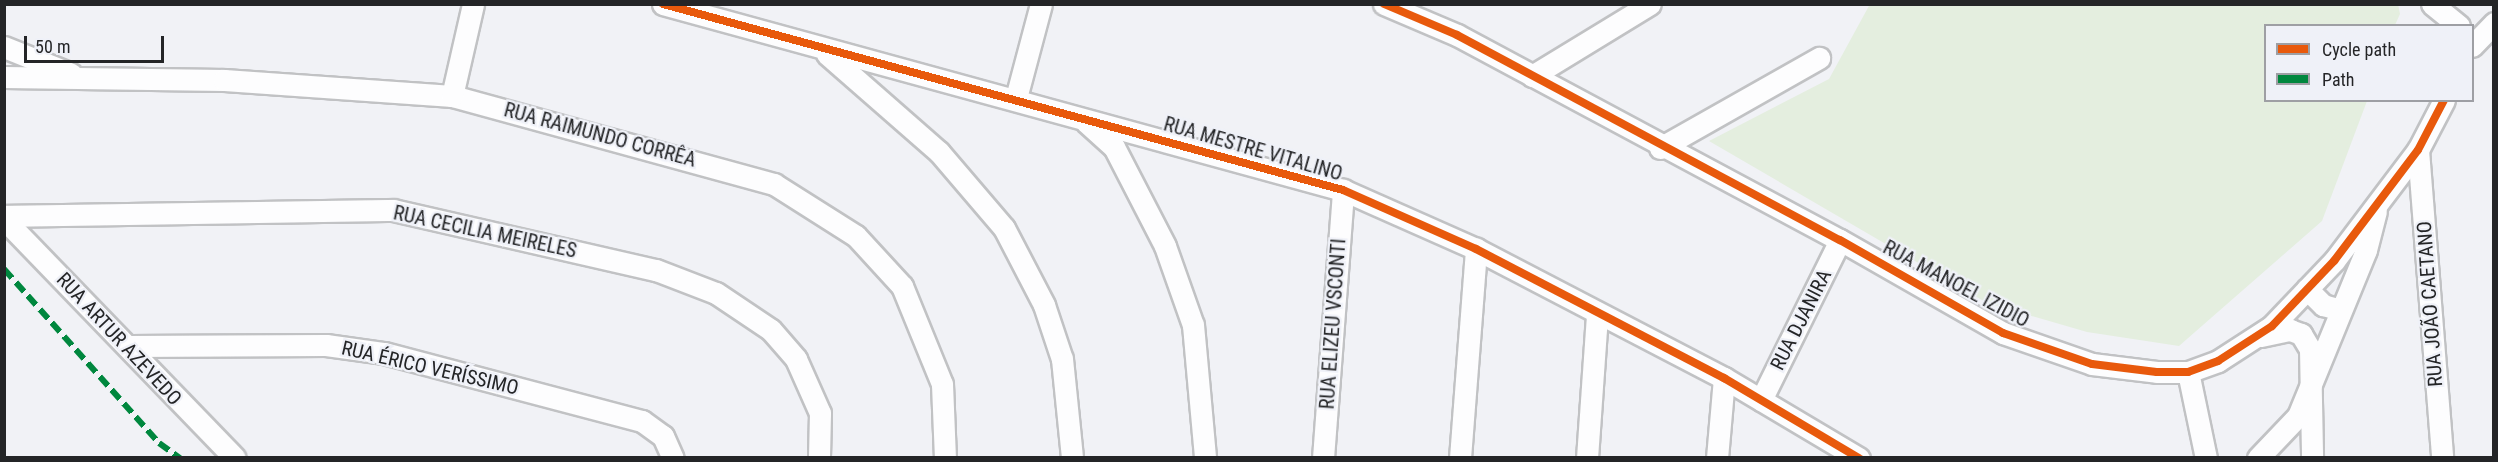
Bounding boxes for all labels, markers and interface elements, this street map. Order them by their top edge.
scale bar [27,24,166,62]
legend [2264,24,2474,102]
text: 50 m [35,36,70,57]
text: Cycle path [2322,39,2396,60]
text: Path [2322,69,2355,90]
street label: RUA RAIMUNDO CORRÊA [501,98,699,172]
street label: RUA MESTRE VITALINO [1161,112,1345,186]
street label: RUA CECILIA MEIRELES [391,201,579,263]
street label: RUA JOÃO CAETANO [2412,220,2448,388]
street label: RUA MANOEL IZIDIO [1879,235,2033,333]
street label: RUA ELIZEU VSCONTI [1315,238,1351,410]
street label: RUA DJANIRA [1765,266,1837,374]
street label: RUA ARTUR AZEVEDO [51,268,187,410]
street label: RUA ÉRICO VERÍSSIMO [339,336,521,400]

